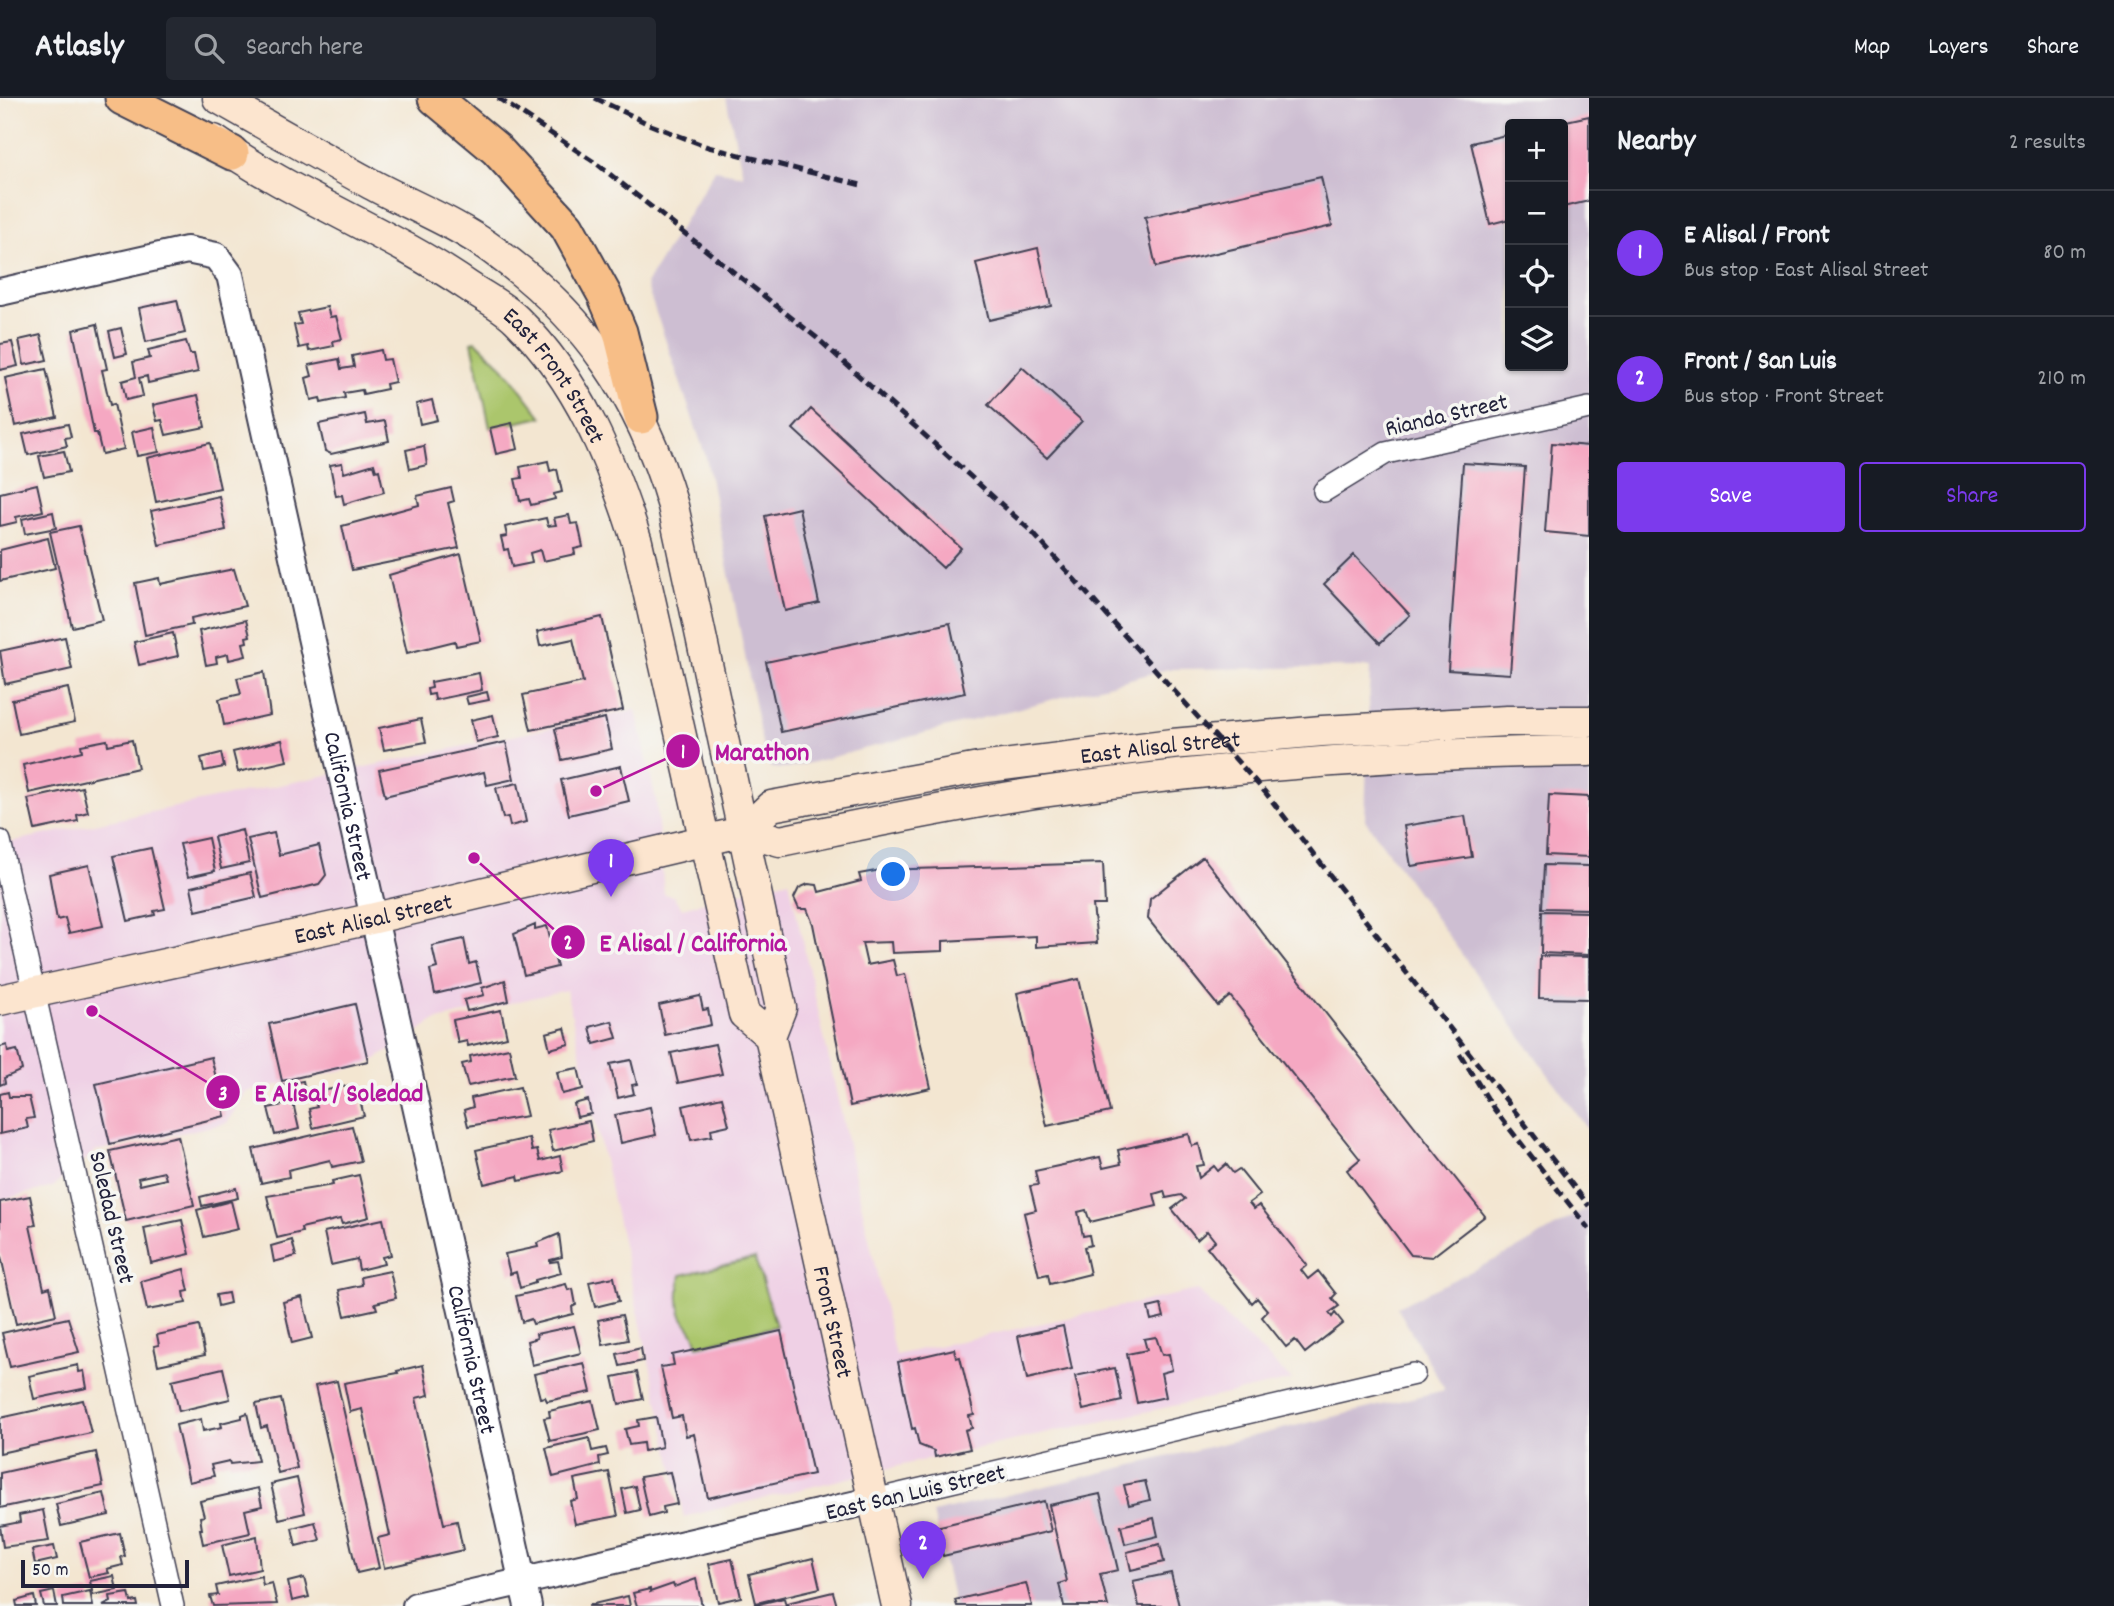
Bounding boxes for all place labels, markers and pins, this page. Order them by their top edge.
callout: Marathon [665,727,823,774]
pin: 1 [588,839,634,897]
callout: E Alisal / California [550,918,800,965]
callout: E Alisal / Soledad [205,1069,437,1116]
pin: 2 [900,1521,946,1579]

